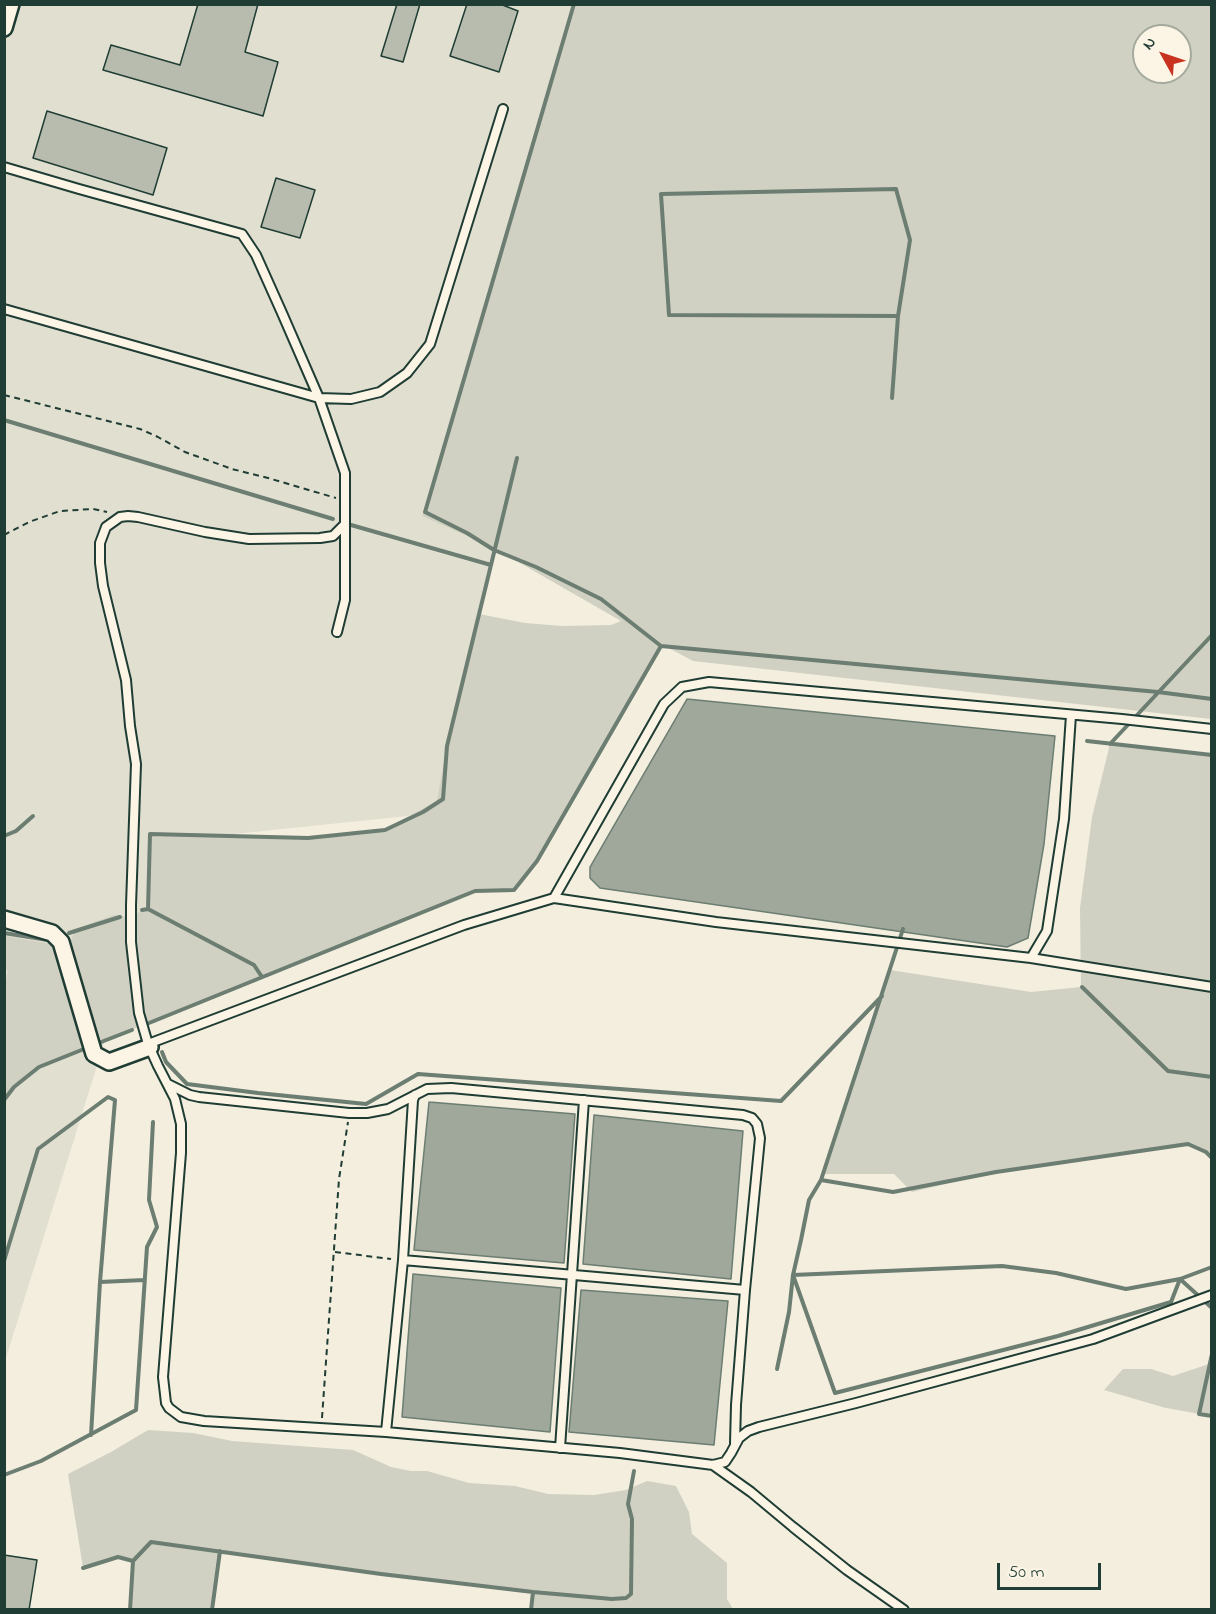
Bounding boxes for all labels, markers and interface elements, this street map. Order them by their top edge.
north arrow [1132,24,1192,84]
text: N [1137,32,1162,56]
scale bar [1000,1551,1104,1589]
text: 50 m [1008,1560,1045,1586]

